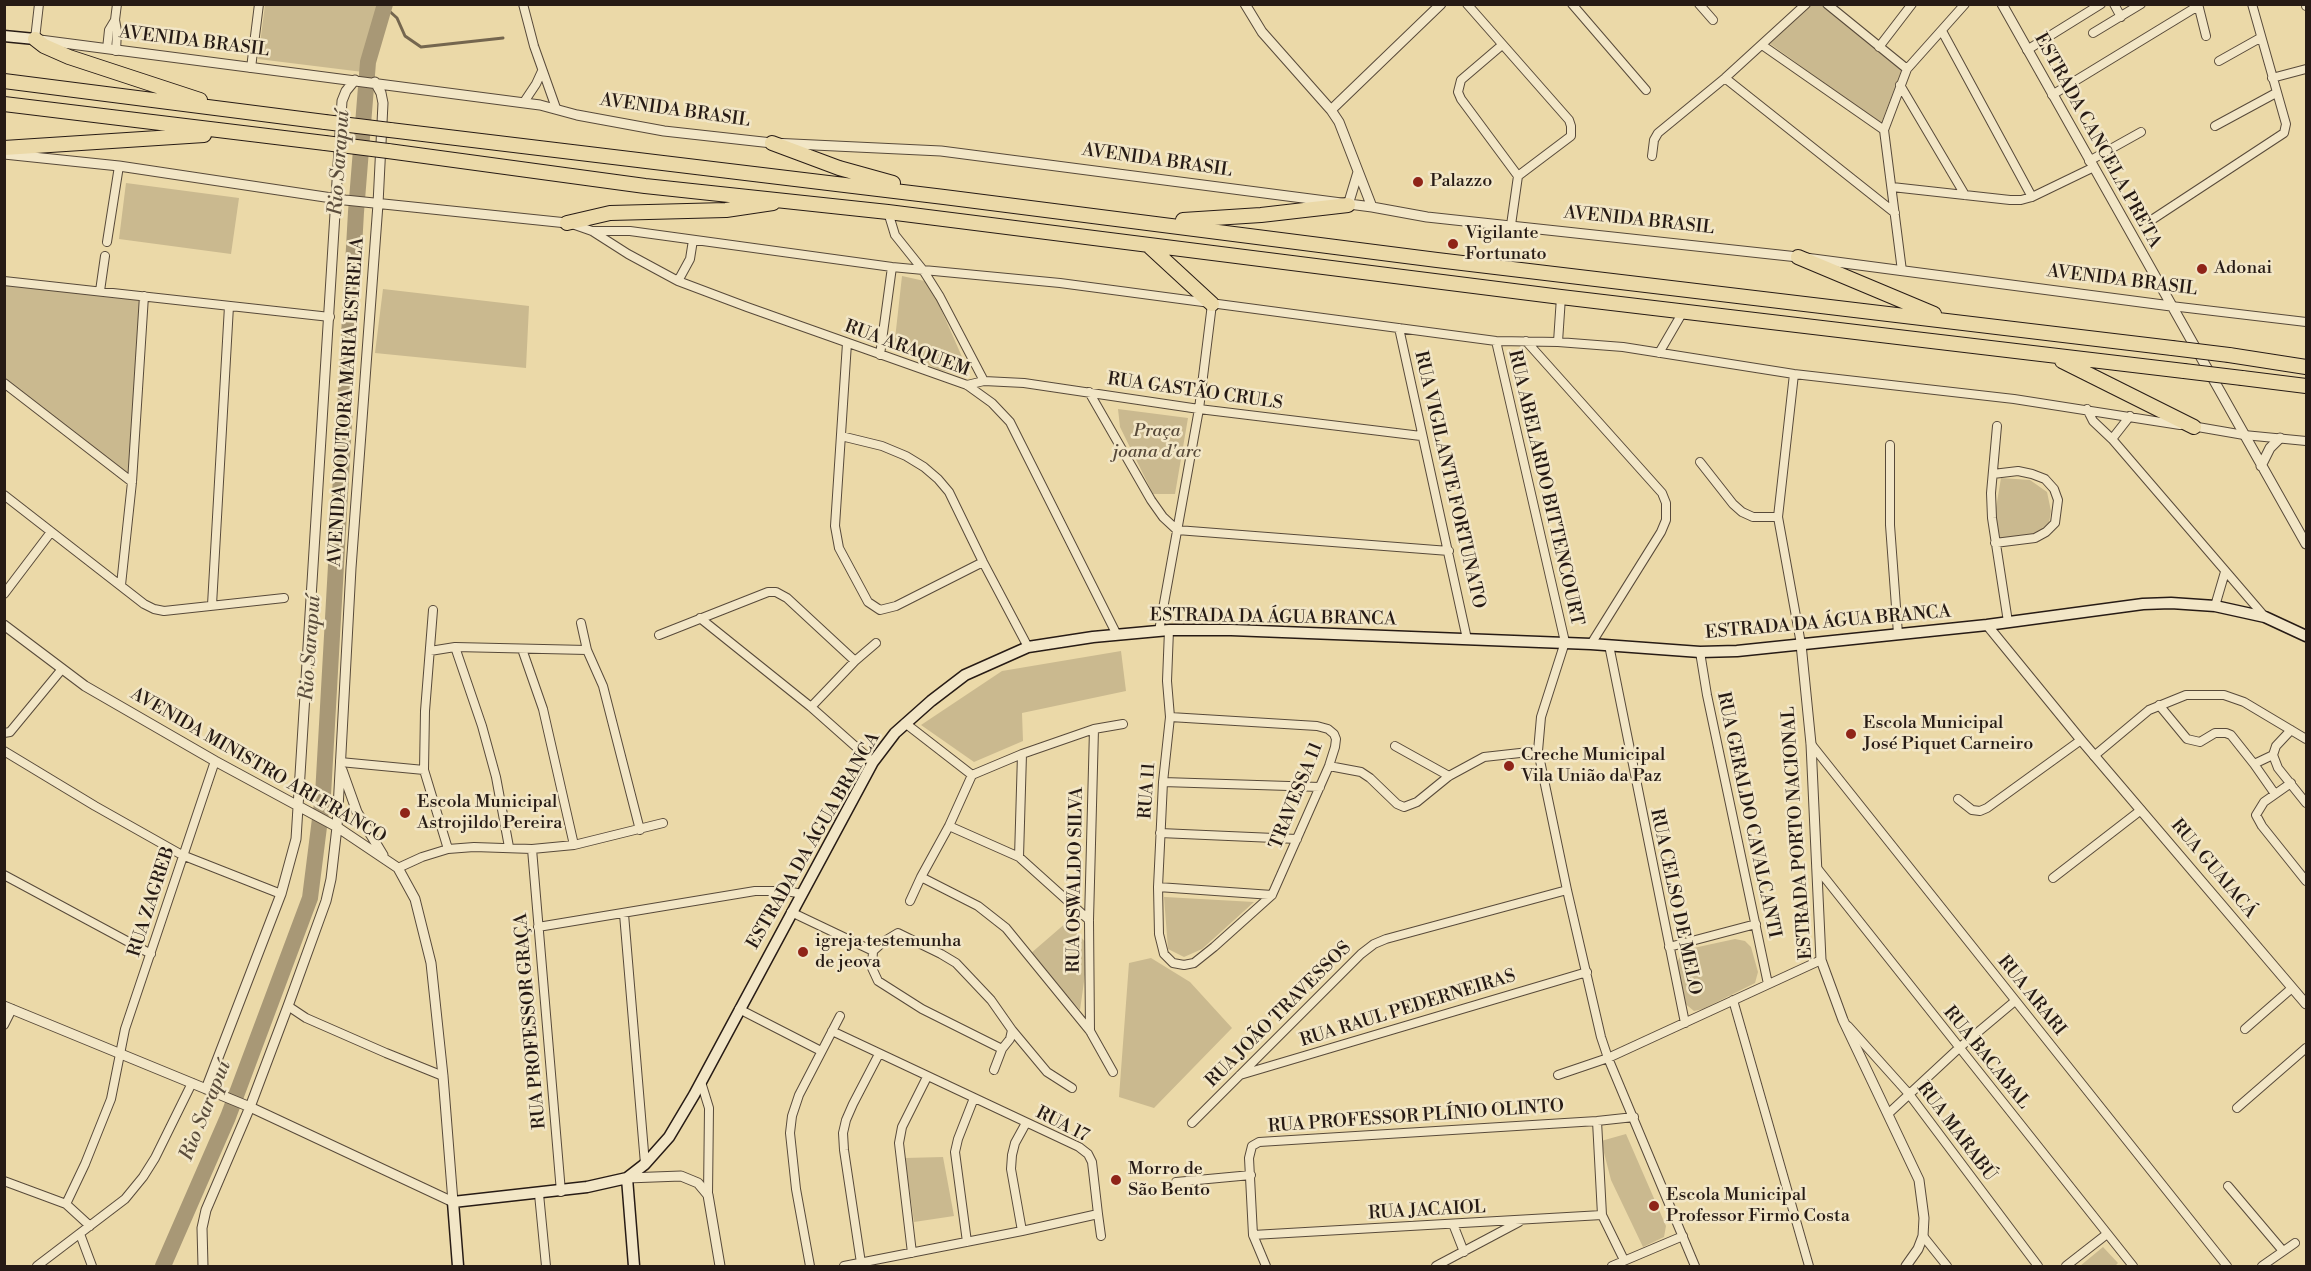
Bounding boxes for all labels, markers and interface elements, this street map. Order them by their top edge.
street label: AVENIDA BRASIL [118,22,270,62]
street label: ESTRADA CANCELA PRETA [2029,30,2165,252]
street label: AVENIDA BRASIL [599,90,751,132]
water label: Rio Sarapuí [324,109,356,217]
street label: AVENIDA BRASIL [1081,140,1233,182]
place label: Palazzo [1430,171,1492,193]
marker: Palazzo [1411,175,1425,189]
street label: AVENIDA BRASIL [1563,202,1715,240]
place label: Vigilante Fortunato [1465,223,1547,266]
street label: AVENIDA DOUTORA MARIA ESTRELA [325,237,369,567]
marker: Vigilante Fortunato [1446,237,1460,251]
place label: Adonai [2214,258,2272,280]
street label: AVENIDA BRASIL [2046,261,2198,301]
marker: Adonai [2195,262,2209,276]
street label: RUA ARAQUEM [841,316,973,382]
street label: RUA ABELARDO BITTENCOURT [1503,348,1587,628]
street label: RUA VIGILANTE FORTUNATO [1409,349,1489,611]
street label: RUA GASTÃO CRULS [1106,369,1284,415]
park label: Praça joana d'arc [1113,421,1201,464]
water label: Rio Sarapuí [295,594,327,702]
street label: ESTRADA DA ÁGUA BRANCA [1704,601,1952,645]
street label: ESTRADA DA ÁGUA BRANCA [1149,605,1397,631]
street label: AVENIDA MINISTRO ARI FRANCO [126,684,390,848]
street label: RUA GERALDO CAVALCANTI [1711,690,1785,940]
street label: ESTRADA PORTO NACIONAL [1778,706,1818,960]
place label: Escola Municipal José Piquet Carneiro [1863,713,2033,756]
marker: Escola Municipal José Piquet Carneiro [1844,727,1858,741]
street label: ESTRADA DA ÁGUA BRANCA [743,729,885,953]
street label: TRAVESSA 11 [1266,739,1328,853]
place label: Creche Municipal Vila União da Paz [1521,745,1665,788]
marker: Creche Municipal Vila União da Paz [1502,759,1516,773]
street label: RUA 11 [1135,762,1161,820]
street label: RUA OSWALDO SILVA [1064,787,1088,973]
place label: Escola Municipal Astrojildo Pereira [417,792,562,834]
marker: Escola Municipal Astrojildo Pereira [398,806,412,820]
street label: RUA CELSO DE MELO [1645,807,1705,997]
street label: RUA GUAIACÁ [2165,815,2261,923]
street label: RUA ZAGREB [124,844,180,960]
street label: RUA PROFESSOR GRAÇA [511,912,551,1130]
place label: igreja testemunha de jeova [815,931,961,974]
street label: RUA JOÃO TRAVESSOS [1202,938,1356,1092]
marker: igreja testemunha de jeova [796,945,810,959]
street label: RUA ARARI [1992,952,2070,1040]
street label: RUA RAUL PEDERNEIRAS [1298,966,1518,1052]
street label: RUA BACABAL [1938,1002,2034,1114]
water label: Rio Sarapuí [175,1058,237,1164]
street label: RUA MARABÚ [1912,1078,2000,1186]
street label: RUA PROFESSOR PLÍNIO OLINTO [1267,1096,1565,1138]
street label: RUA 17 [1032,1103,1092,1147]
place label: Morro de São Bento [1128,1159,1210,1202]
marker: Morro de São Bento [1109,1173,1123,1187]
place label: Escola Municipal Professor Firmo Costa [1666,1185,1850,1228]
street label: RUA JACAIOL [1368,1197,1486,1225]
marker: Escola Municipal Professor Firmo Costa [1647,1199,1661,1213]

